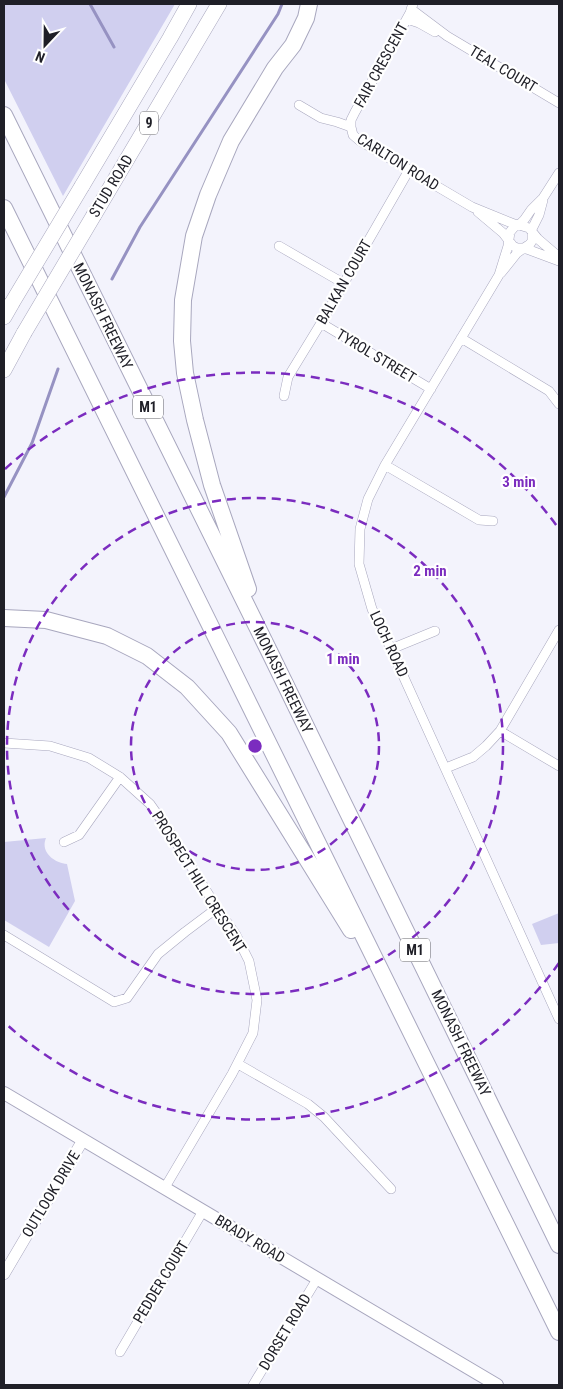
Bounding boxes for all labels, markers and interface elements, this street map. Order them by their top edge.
street label: FAIR CRESCENT [350,19,412,111]
north arrow [20,20,70,70]
street label: TEAL COURT [466,42,540,96]
text: N [33,48,47,66]
road number: 9 [140,112,158,134]
street label: CARLTON ROAD [354,130,442,194]
street label: STUD ROAD [85,151,137,221]
street label: BALKAN COURT [313,236,376,327]
street label: MONASH FREEWAY [69,260,137,372]
street label: TYROL STREET [333,325,419,387]
road number: M1 [133,396,163,418]
text: 3 min [502,473,536,491]
text: 2 min [413,562,447,580]
street label: LOCH ROAD [366,608,412,680]
street label: MONASH FREEWAY [249,624,317,736]
text: 1 min [326,650,360,668]
centre of rings [246,737,264,755]
street label: PROSPECT HILL CRESCENT [148,808,250,956]
road number: M1 [400,938,430,962]
street label: MONASH FREEWAY [427,987,495,1099]
street label: OUTLOOK DRIVE [18,1147,84,1241]
street label: BRADY ROAD [212,1211,288,1267]
street label: PEDDER COURT [129,1237,193,1326]
street label: DORSET ROAD [255,1291,315,1373]

